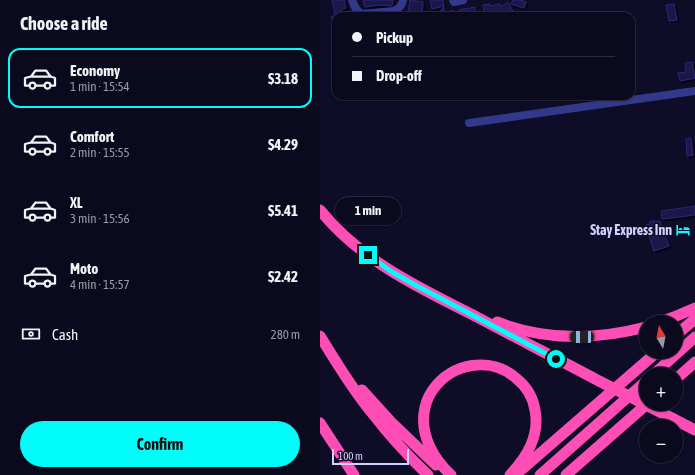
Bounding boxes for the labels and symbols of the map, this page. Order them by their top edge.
callout: 1 min [335,197,401,225]
place label: Stay Express Inn [590,222,672,238]
hotel icon: Stay Express Inn [675,222,691,238]
route end [359,246,377,264]
north arrow [639,315,683,359]
car [570,331,594,343]
route start [547,350,565,368]
scale bar [332,447,409,466]

